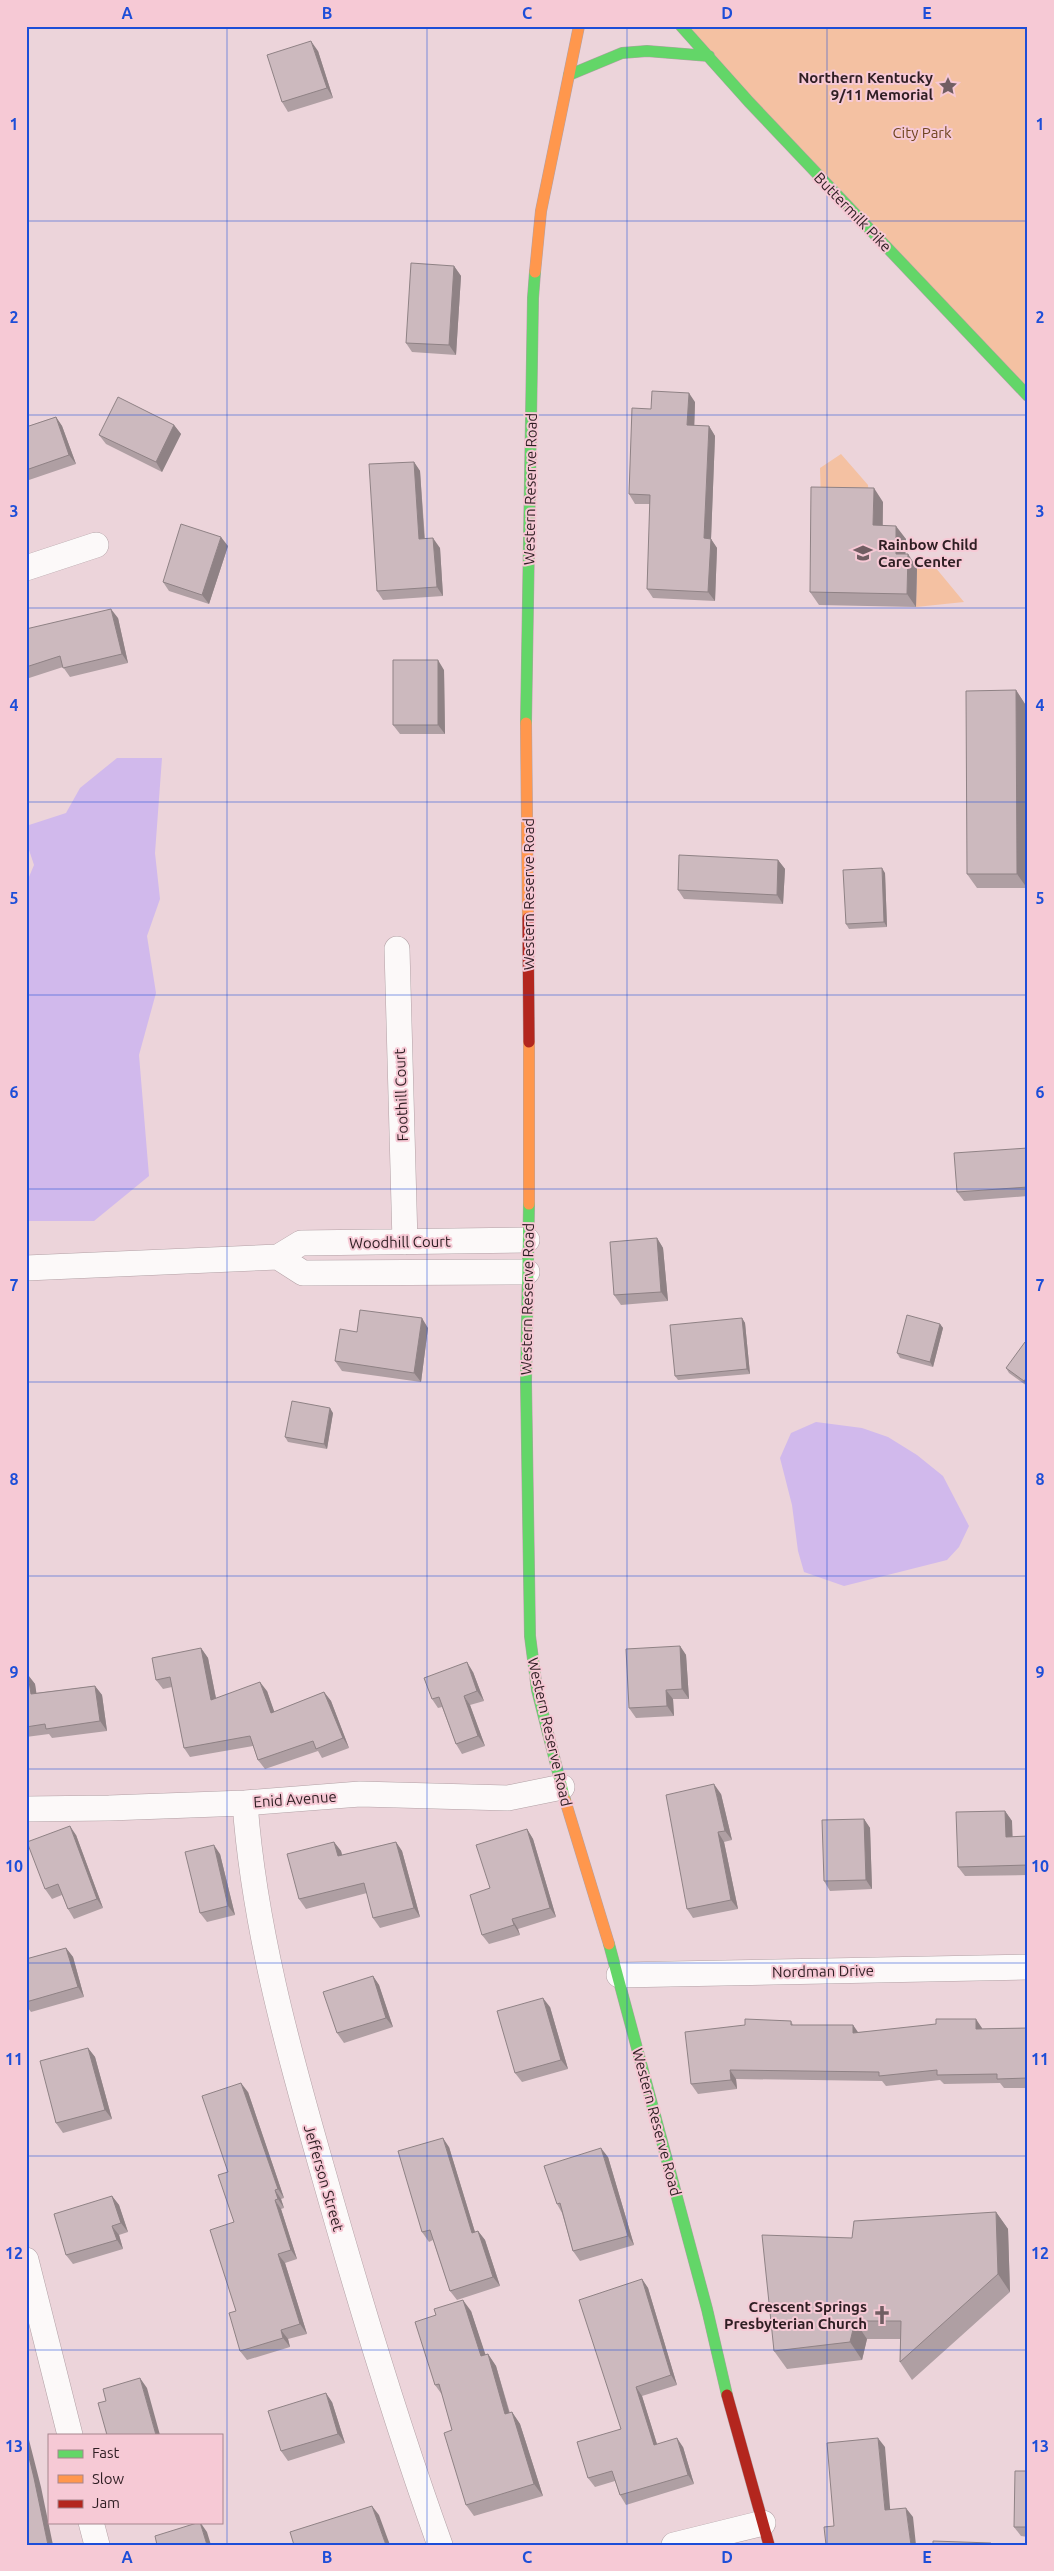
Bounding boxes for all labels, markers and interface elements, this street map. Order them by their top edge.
text: A [121,4,133,22]
text: B [322,4,332,22]
text: C [522,4,532,22]
text: D [721,4,733,22]
text: E [922,4,932,22]
place label: Northern Kentucky 9/11 Memorial [798,69,933,103]
place icon: Northern Kentucky 9/11 Memorial [937,75,959,97]
text: 1 [9,115,19,133]
text: 1 [1035,115,1045,133]
park label: City Park [892,124,952,141]
street label: Buttermilk Pike [811,169,895,255]
text: 2 [9,308,19,326]
text: 2 [1035,308,1045,326]
street label: Western Reserve Road [520,413,540,565]
text: 3 [9,502,19,520]
text: 3 [1035,502,1045,520]
place label: Rainbow Child Care Center [878,536,978,570]
school or university icon: Rainbow Child Care Center [852,542,874,564]
text: 4 [9,696,19,714]
text: 4 [1035,696,1045,714]
street label: Western Reserve Road [520,818,537,970]
text: 5 [9,889,19,907]
text: 5 [1035,889,1045,907]
street label: Foothill Court [391,1048,411,1142]
text: 6 [9,1083,19,1101]
text: 6 [1035,1083,1045,1101]
street label: Western Reserve Road [517,1223,537,1375]
street label: Woodhill Court [349,1233,451,1251]
text: 7 [9,1276,19,1294]
text: 7 [1035,1276,1045,1294]
text: 8 [9,1470,19,1488]
text: 8 [1035,1470,1045,1488]
street label: Western Reserve Road [525,1656,575,1808]
text: 9 [9,1663,19,1681]
text: 9 [1035,1663,1045,1681]
street label: Enid Avenue [253,1788,337,1810]
text: 10 [5,1857,23,1875]
text: 10 [1031,1857,1049,1875]
street label: Nordman Drive [772,1962,874,1980]
street label: Western Reserve Road [629,2046,685,2198]
text: 11 [5,2050,23,2068]
text: 11 [1031,2050,1049,2068]
street label: Jefferson Street [301,2123,347,2233]
text: 12 [5,2244,23,2262]
text: 12 [1031,2244,1049,2262]
place label: Crescent Springs Presbyterian Church [724,2298,867,2332]
church icon: Crescent Springs Presbyterian Church [871,2304,893,2326]
legend [48,2434,222,2524]
text: 13 [5,2437,23,2455]
text: 13 [1031,2437,1049,2455]
text: Fast [92,2444,120,2461]
text: Slow [92,2470,125,2487]
text: Jam [92,2494,120,2511]
text: A [121,2548,133,2566]
text: B [322,2548,332,2566]
text: C [522,2548,532,2566]
text: D [721,2548,733,2566]
text: E [922,2548,932,2566]

